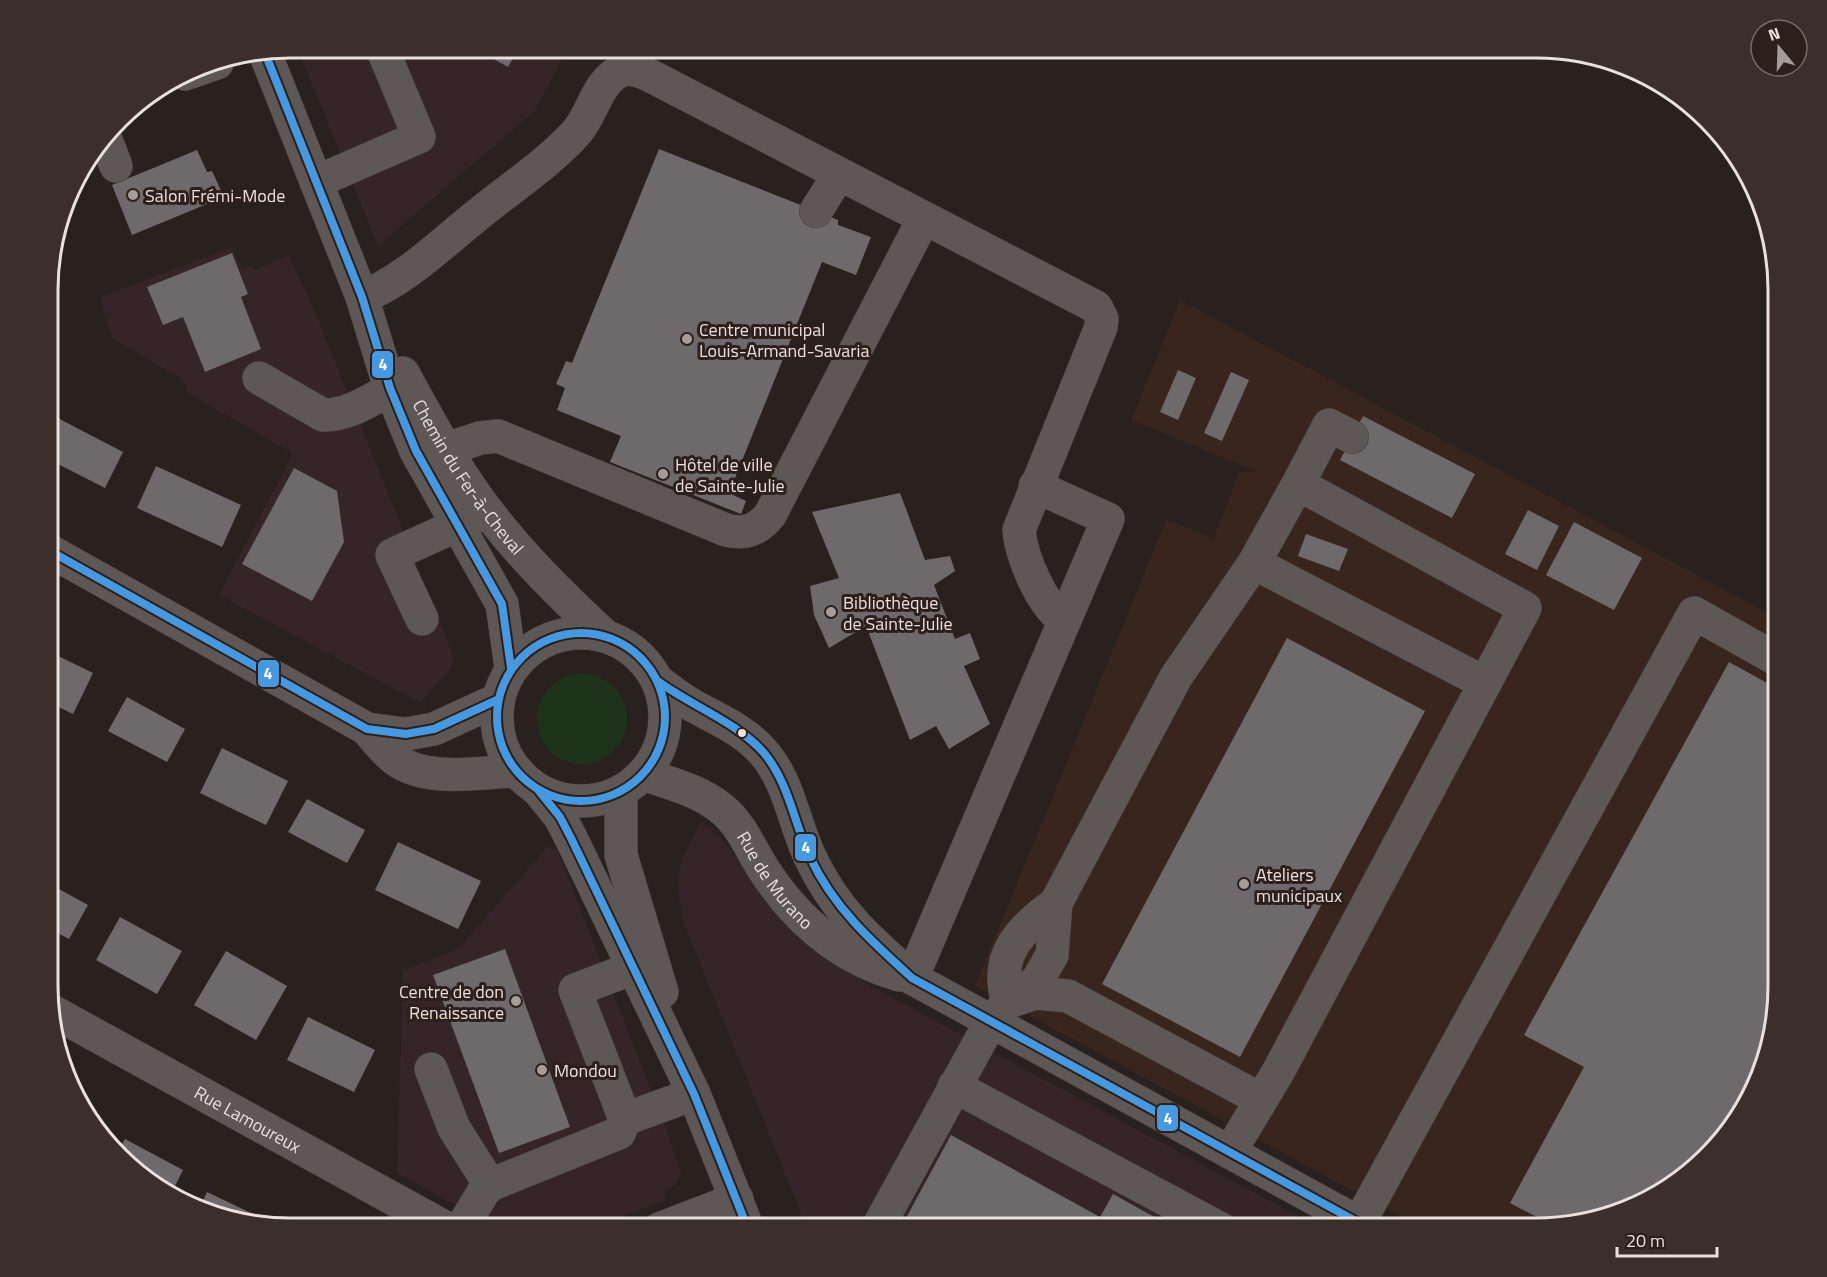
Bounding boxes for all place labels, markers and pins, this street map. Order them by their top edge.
place label: Salon Frémi-Mode [145,182,285,209]
marker: Salon Frémi-Mode [126,188,140,202]
place label: Centre municipal Louis-Armand-Savaria [699,316,869,364]
marker: Centre municipal Louis-Armand-Savaria [680,332,694,346]
place label: Hôtel de ville de Sainte-Julie [675,451,785,499]
marker: Hôtel de ville de Sainte-Julie [656,467,670,481]
place label: Bibliothèque de Sainte-Julie [843,589,953,637]
marker: Bibliothèque de Sainte-Julie [824,605,838,619]
unlabelled marker [736,727,748,739]
place label: Ateliers municipaux [1256,861,1342,909]
marker: Ateliers municipaux [1237,877,1251,891]
place label: Centre de don Renaissance [399,978,504,1026]
marker: Centre de don Renaissance [509,994,523,1008]
place label: Mondou [554,1057,617,1084]
marker: Mondou [535,1063,549,1077]

